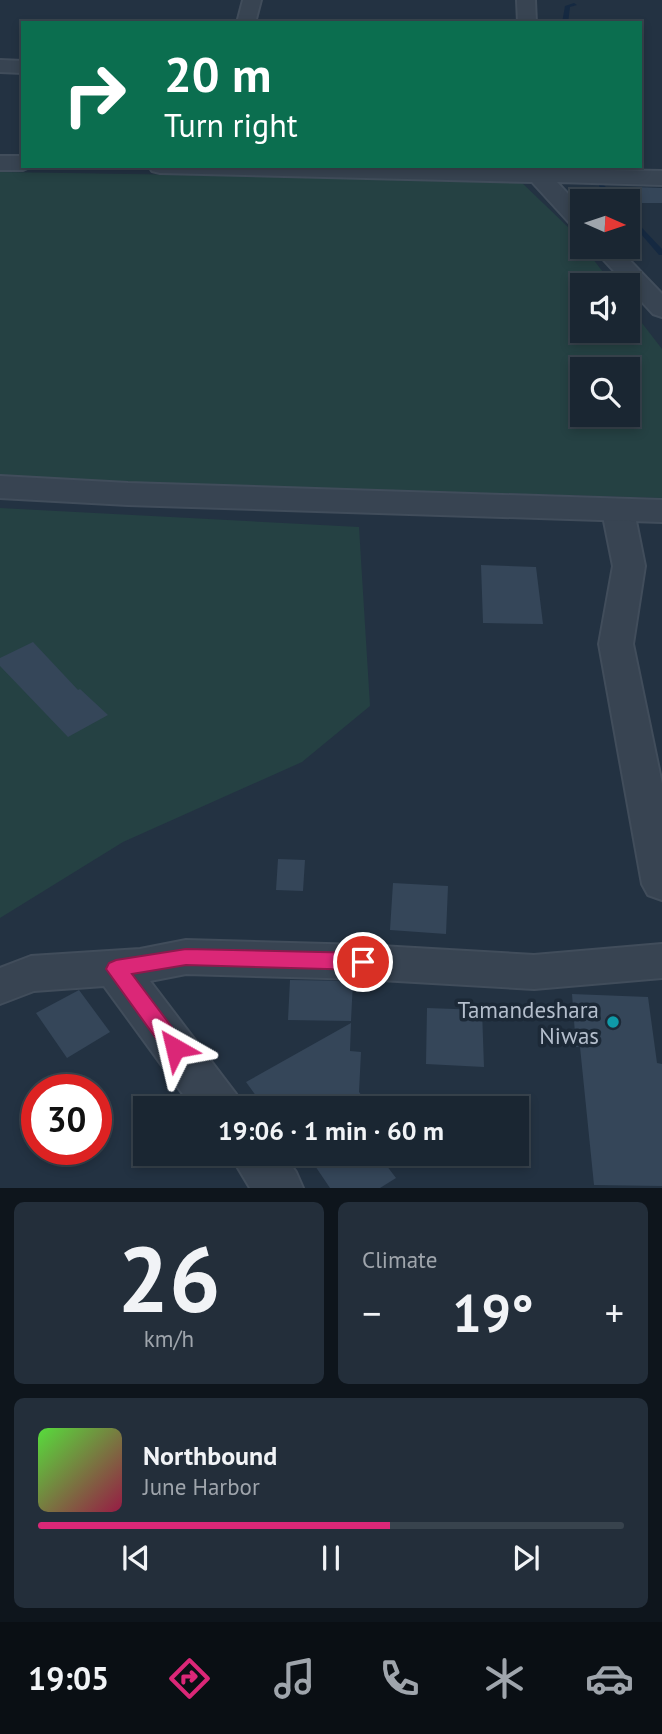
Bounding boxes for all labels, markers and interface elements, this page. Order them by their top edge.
text: 20 m [164,42,271,106]
icon: right [49,49,140,140]
text: Turn right [164,104,298,146]
north arrow [570,189,640,259]
map controls [570,189,640,427]
button: sound [570,273,640,343]
button: search [570,357,640,427]
pin [333,932,393,992]
icon: arrive [344,943,382,981]
place label: Tamandeshara Niwas [458,995,599,1050]
position arrow [138,1011,212,1085]
marker: Tamandeshara Niwas [605,1014,621,1030]
speed limit sign: 30 [21,1074,112,1165]
text: 19:06 · 1 min · 60 m [218,1114,444,1147]
text: 26 [117,1219,221,1337]
text: Climate [362,1245,437,1274]
text: 19° [452,1279,534,1346]
text: − [362,1288,381,1337]
text: + [605,1288,624,1337]
text: km/h [144,1324,194,1353]
text: Northbound [143,1439,277,1472]
text: June Harbor [143,1472,260,1501]
icon: previous [117,1539,155,1577]
icon: pause [312,1539,350,1577]
icon: next [507,1539,545,1577]
icon: directions [165,1654,214,1703]
icon: music [270,1654,319,1703]
icon: phone [375,1654,424,1703]
icon: climate [480,1654,529,1703]
icon: car [585,1654,634,1703]
text: 19:05 [28,1657,109,1699]

